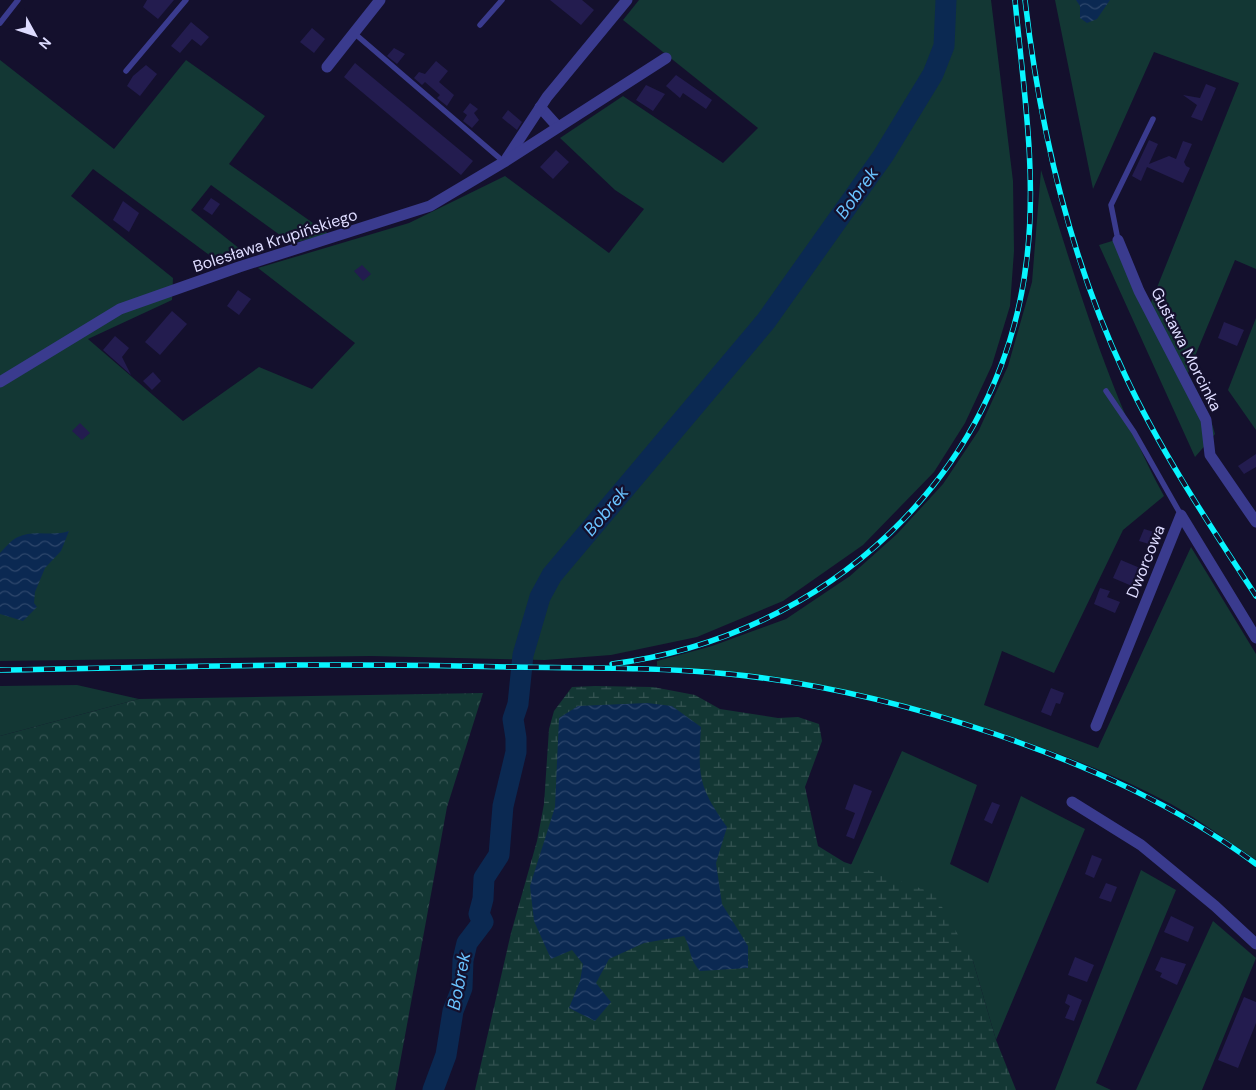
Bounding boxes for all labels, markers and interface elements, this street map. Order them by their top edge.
north arrow [10,10,60,60]
text: N [35,34,55,53]
water label: Bobrek [830,162,884,224]
street label: Bolesława Krupińskiego [190,204,360,277]
street label: Gustawa Morcinka [1146,284,1227,415]
water label: Bobrek [578,480,635,541]
street label: Dworcowa [1121,522,1170,601]
water label: Bobrek [442,949,477,1012]

